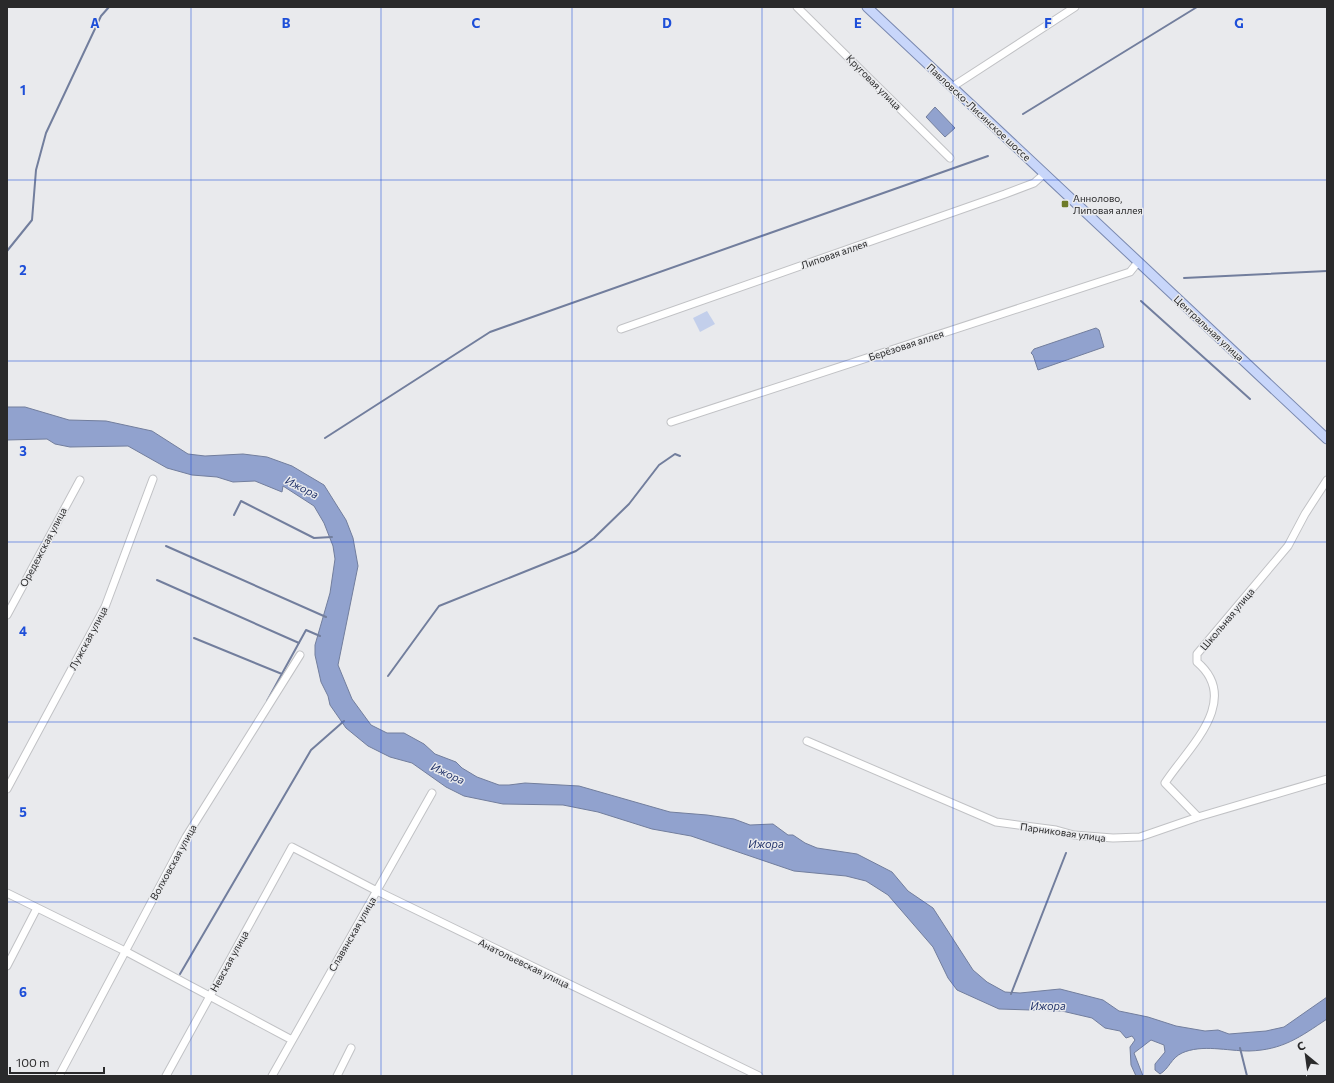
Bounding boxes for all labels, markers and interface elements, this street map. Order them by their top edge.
text: A [90,15,100,31]
text: B [282,15,291,31]
text: C [472,15,481,31]
text: D [662,15,672,31]
text: E [854,15,862,31]
text: F [1044,15,1052,31]
text: G [1234,15,1244,31]
street label: Круговая улица [844,52,904,112]
street label: Павловско-Лисинское шоссе [925,61,1033,163]
text: 1 [20,82,26,98]
place label: Аннолово, Липовая аллея [1073,192,1143,216]
marker: Аннолово, Липовая аллея [1060,199,1070,209]
street label: Липовая аллея [799,237,869,271]
text: 2 [19,262,27,278]
street label: Центральная улица [1172,293,1246,363]
street label: Берёзовая аллея [867,327,945,363]
text: 3 [19,443,27,459]
water label: Ижора [283,473,321,501]
street label: Оредежская улица [17,505,69,589]
street label: Школьная улица [1197,585,1257,653]
street label: Лужская улица [66,604,110,672]
text: 4 [19,623,27,639]
water label: Ижора [429,760,467,787]
text: 5 [19,804,27,820]
street label: Парниковая улица [1020,820,1106,844]
street label: Волховская улица [147,822,199,902]
water label: Ижора [748,837,784,850]
street label: Славянская улица [326,895,378,973]
street label: Невская улица [207,928,251,994]
street label: Анатольевская улица [477,936,571,990]
text: 6 [19,984,27,1000]
water label: Ижора [1030,999,1066,1012]
north arrow [1286,1035,1326,1075]
text: С [1294,1038,1308,1053]
scale bar [10,1049,104,1075]
text: 100 m [16,1055,50,1069]

